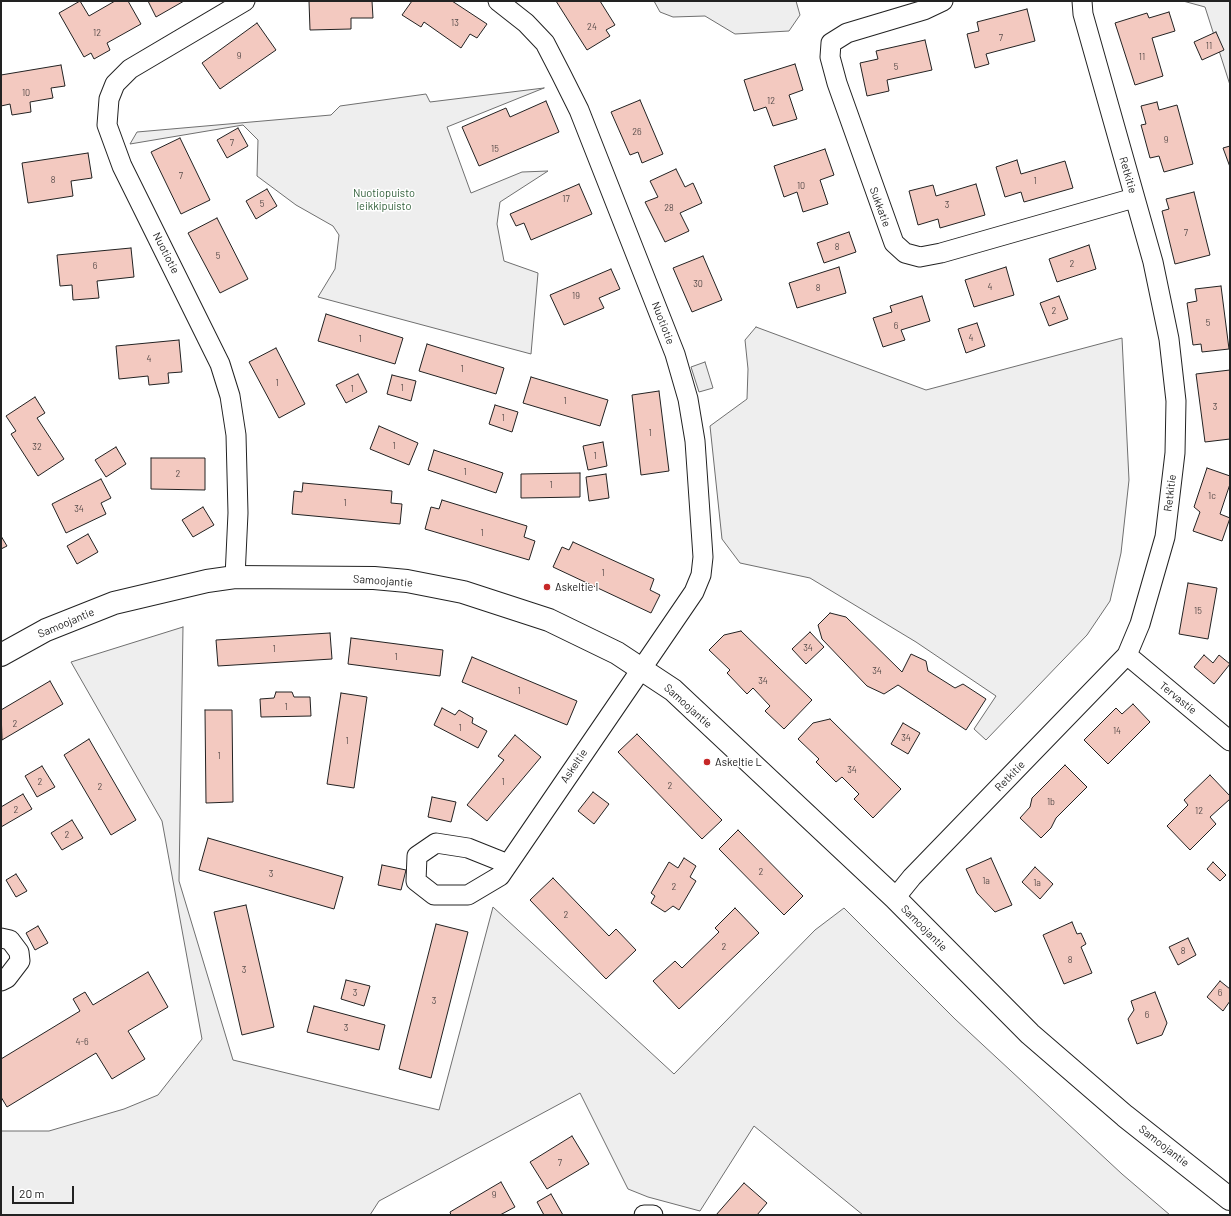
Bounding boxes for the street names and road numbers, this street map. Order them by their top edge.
street label: Retkitie [1116,155,1140,195]
street label: Sukkatie [867,185,893,229]
street label: Nuotiotie [150,230,182,276]
street label: Nuotiotie [649,300,677,346]
street label: Retkitie [1161,474,1179,512]
street label: Samoojantie [353,572,413,590]
street label: Samoojantie [36,605,96,641]
street label: Tervastie [1157,679,1199,717]
street label: Samoojantie [661,681,715,731]
street label: Askeltie [558,746,590,786]
street label: Retkitie [992,758,1028,794]
street label: Samoojantie [898,902,950,954]
street label: Samoojantie [1136,1122,1192,1170]

